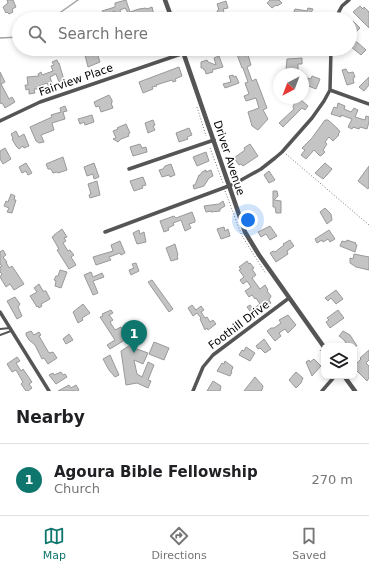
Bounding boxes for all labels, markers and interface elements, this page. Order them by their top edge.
search box [12,12,357,56]
icon: search [26,23,48,45]
text: Search here [58,25,148,43]
street label: Fairview Place [37,61,115,99]
north arrow [273,68,309,104]
street label: Driver Avenue [211,119,247,197]
your location [238,210,258,230]
street label: Foothill Drive [206,298,272,352]
pin: 1 [121,320,147,353]
map controls [321,343,357,379]
button: layers [321,343,357,379]
text: Nearby [16,407,85,427]
text: Agoura Bible Fellowship [54,463,258,481]
text: 1 [24,472,34,487]
text: 270 m [311,472,353,487]
text: Church [54,481,100,496]
tab: Map [43,525,66,562]
tab: Directions [151,525,207,562]
tab: Saved [292,525,326,562]

